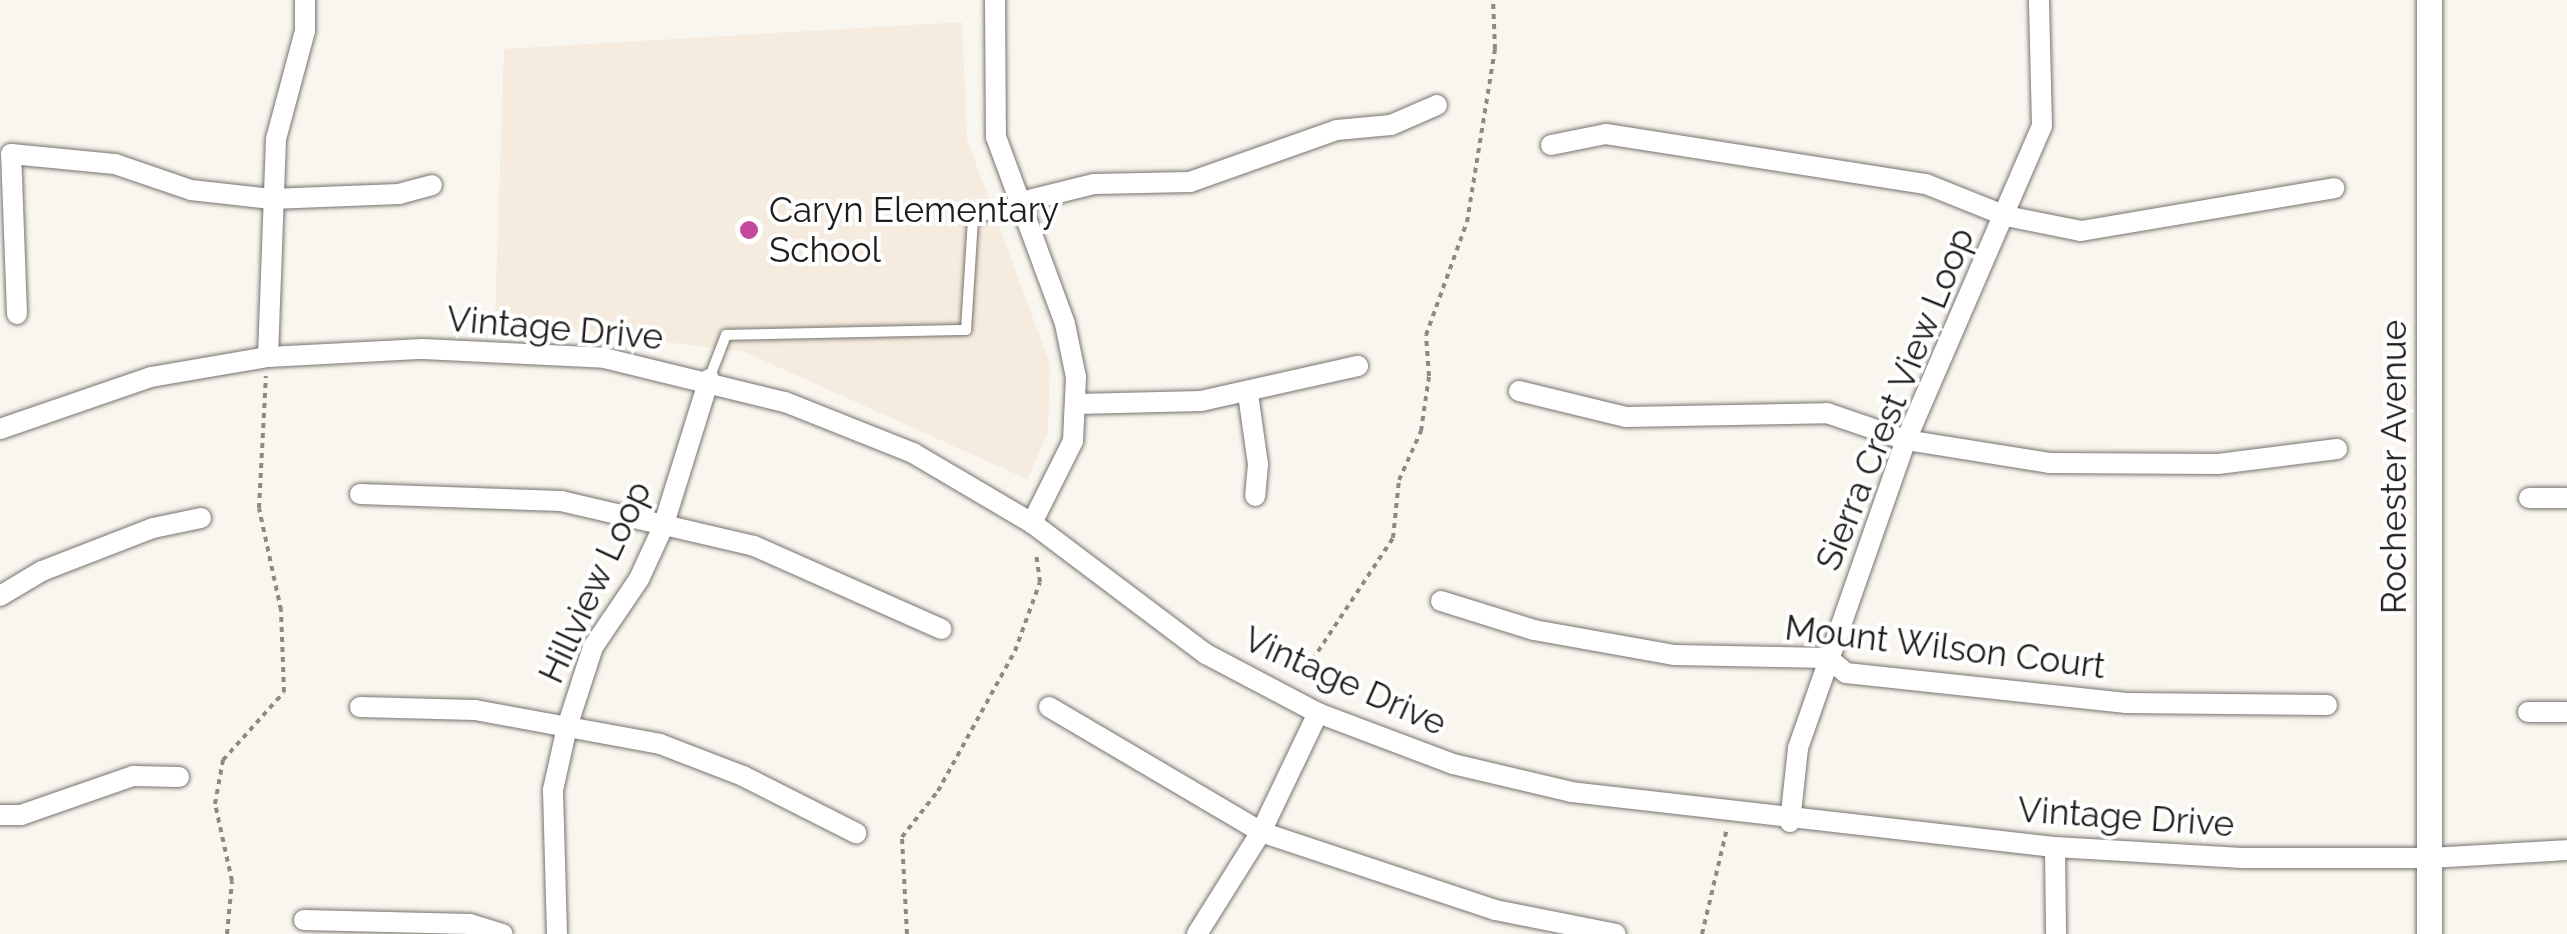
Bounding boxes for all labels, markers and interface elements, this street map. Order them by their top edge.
place label: Caryn Elementary School [769,189,1059,271]
marker: Caryn Elementary School [738,219,760,241]
street label: Sierra Crest View Loop [1807,221,1983,577]
street label: Vintage Drive [445,298,665,358]
street label: Rochester Avenue [2373,319,2415,615]
street label: Hillview Loop [530,474,660,690]
street label: Mount Wilson Court [1782,606,2108,688]
street label: Vintage Drive [1237,618,1453,744]
street label: Vintage Drive [2016,788,2236,846]

